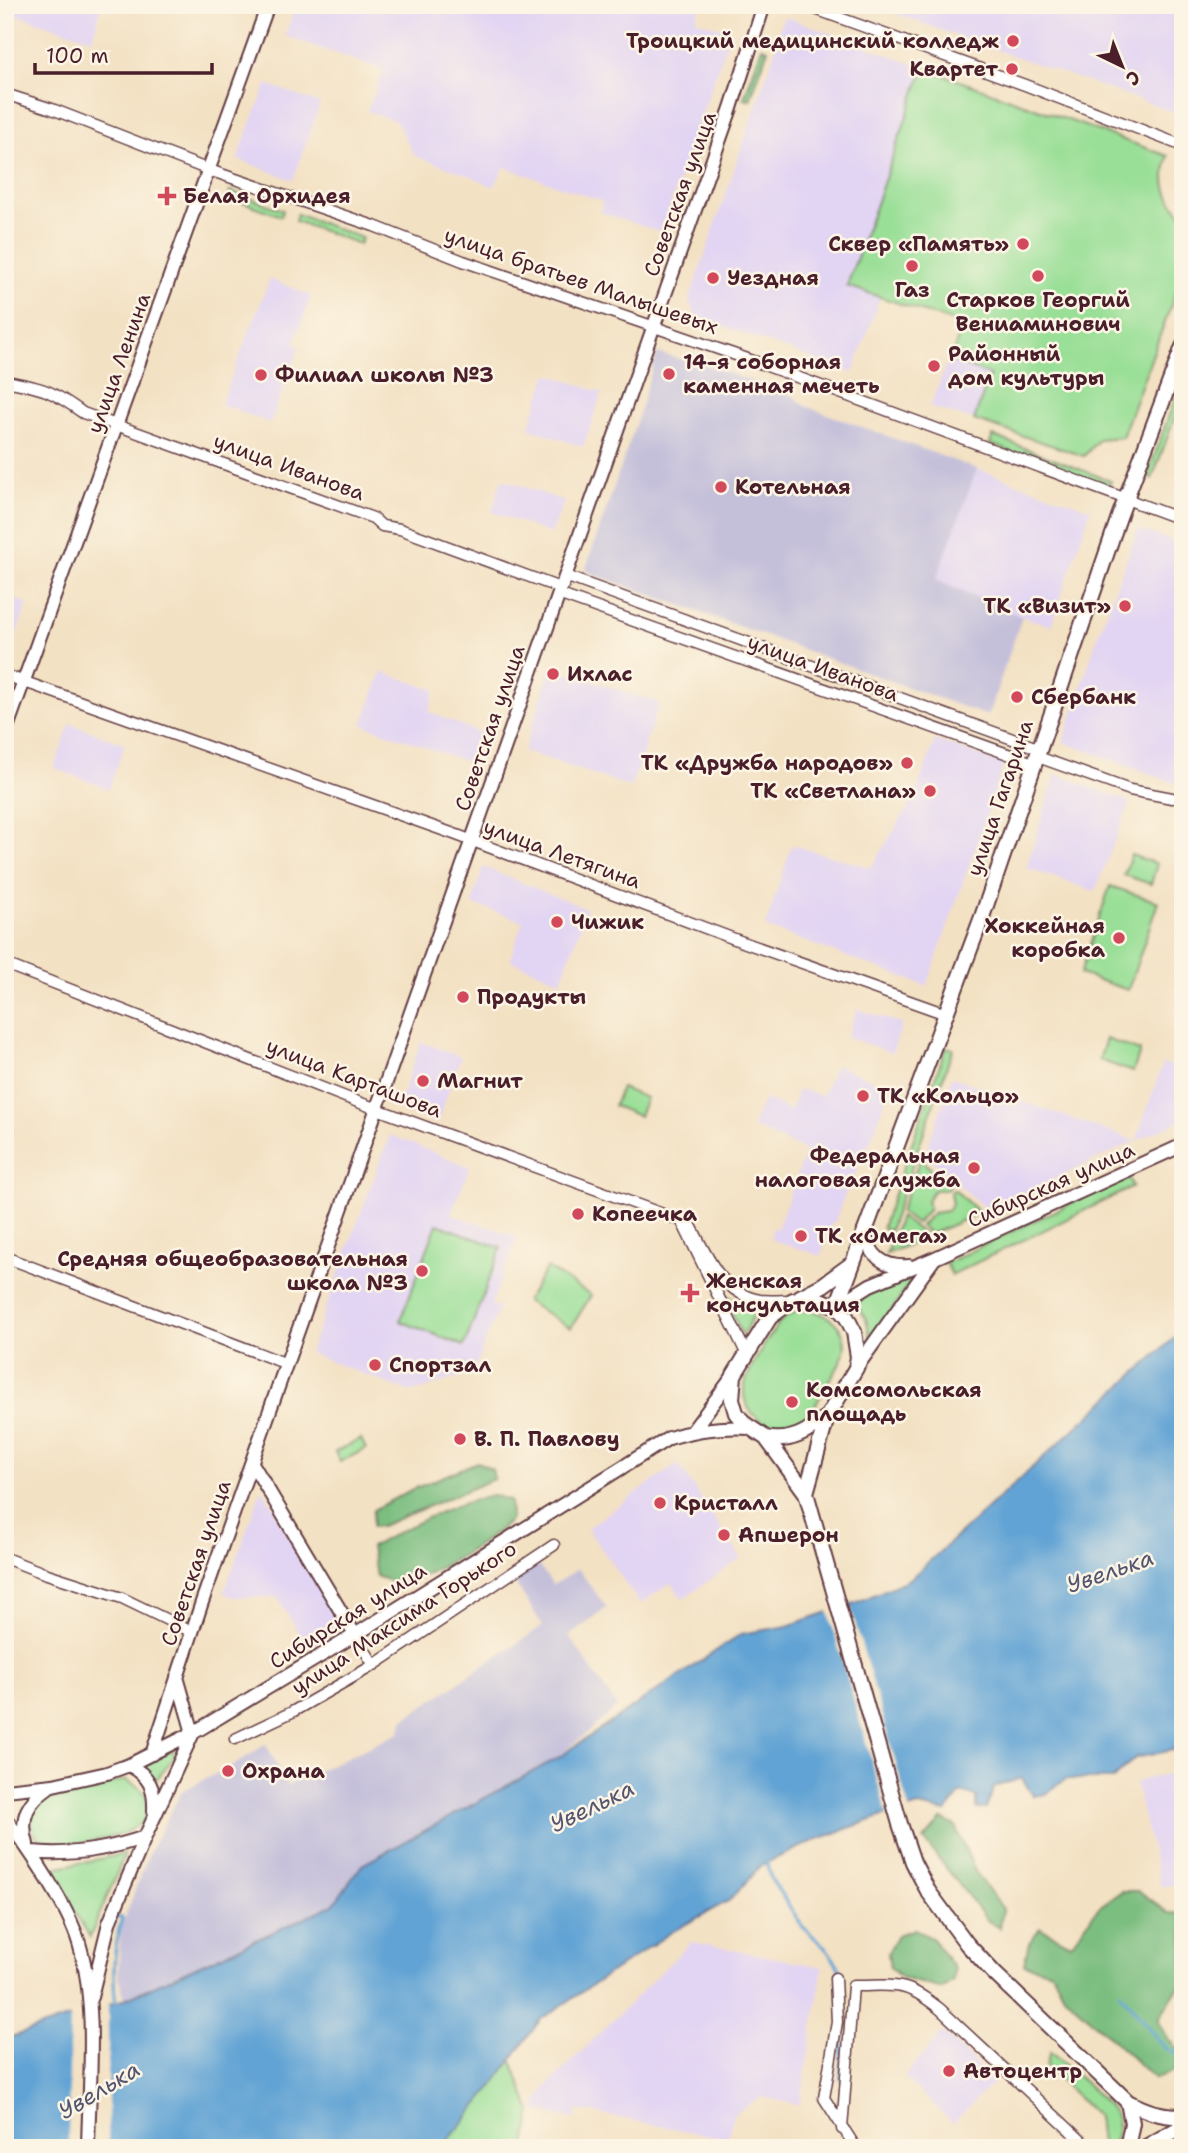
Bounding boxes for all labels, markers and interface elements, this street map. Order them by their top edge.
place label: Троицкий медицинский колледж [626,27,999,55]
scale bar [35,32,212,76]
north arrow [1086,32,1156,102]
marker: Троицкий медицинский колледж [1005,33,1021,49]
text: 100 m [46,42,109,70]
place label: Квартет [910,55,998,83]
marker: Квартет [1004,61,1020,77]
text: С [1120,65,1146,91]
street label: Советская улица [637,108,723,280]
place label: Белая Орхидея [183,182,351,210]
marker: Белая Орхидея [157,186,177,206]
street label: улица братьев Малышевых [440,221,722,341]
place label: Сквер «Память» [828,230,1009,258]
marker: Сквер «Память» [1015,236,1031,252]
marker: Газ [904,258,920,274]
place label: Уездная [727,264,819,292]
marker: Старков Георгий Вениаминович [1030,268,1046,284]
marker: Уездная [705,270,721,286]
place label: Газ [895,276,929,304]
place label: Старков Георгий Вениаминович [946,286,1130,338]
street label: улица Ленина [81,289,157,437]
place label: Районный дом культуры [948,340,1104,392]
place label: 14-я соборная каменная мечеть [683,348,880,400]
marker: Районный дом культуры [926,358,942,374]
place label: Филиал школы №3 [275,361,494,389]
marker: 14-я соборная каменная мечеть [661,366,677,382]
marker: Филиал школы №3 [253,367,269,383]
street label: улица Иванова [210,427,368,507]
place label: Котельная [735,473,851,501]
marker: Котельная [713,479,729,495]
place label: ТК «Визит» [983,592,1111,620]
marker: ТК «Визит» [1117,598,1133,614]
street label: улица Иванова [744,628,902,708]
street label: Советская улица [448,641,532,815]
place label: Ихлас [567,660,633,688]
marker: Ихлас [545,666,561,682]
place label: Сбербанк [1031,683,1136,711]
marker: Сбербанк [1009,689,1025,705]
street label: улица Гагарина [960,716,1040,880]
place label: ТК «Дружба народов» [641,749,893,777]
marker: ТК «Дружба народов» [899,755,915,771]
place label: ТК «Светлана» [750,777,916,805]
marker: ТК «Светлана» [922,783,938,799]
street label: улица Летягина [480,813,644,895]
place label: Чижик [571,908,644,936]
place label: Хоккейная коробка [984,912,1106,964]
marker: Чижик [549,914,565,930]
marker: Хоккейная коробка [1111,930,1127,946]
place label: Продукты [477,983,586,1011]
marker: Продукты [455,989,471,1005]
street label: улица Карташова [262,1032,446,1124]
place label: Магнит [437,1067,523,1095]
marker: Магнит [415,1073,431,1089]
place label: ТК «Кольцо» [877,1082,1019,1110]
marker: ТК «Кольцо» [855,1088,871,1104]
street label: Сибирская улица [963,1136,1139,1234]
place label: Федеральная налоговая служба [755,1142,961,1194]
marker: Федеральная налоговая служба [966,1160,982,1176]
place label: Копеечка [592,1200,698,1228]
marker: Копеечка [570,1206,586,1222]
place label: ТК «Омега» [815,1222,947,1250]
marker: ТК «Омега» [793,1228,809,1244]
place label: Средняя общеобразовательная школа №3 [57,1245,408,1297]
marker: Средняя общеобразовательная школа №3 [414,1263,430,1279]
place label: Женская консультация [706,1267,860,1319]
marker: Женская консультация [680,1283,700,1303]
place label: Спортзал [389,1351,491,1379]
marker: Спортзал [367,1357,383,1373]
place label: Комсомольская площадь [806,1376,982,1428]
marker: Комсомольская площадь [784,1394,800,1410]
place label: В. П. Павлову [474,1425,620,1453]
marker: В. П. Павлову [452,1431,468,1447]
street label: Советская улица [154,1476,238,1650]
place label: Кристалл [674,1489,778,1517]
marker: Кристалл [652,1495,668,1511]
place label: Апшерон [738,1521,839,1549]
marker: Апшерон [716,1527,732,1543]
street label: улица Максима Горького [286,1535,522,1701]
water label: Увелька [1063,1542,1157,1600]
street label: Сибирская улица [264,1556,432,1676]
place label: Охрана [242,1757,325,1785]
marker: Охрана [220,1763,236,1779]
water label: Увелька [545,1773,639,1839]
water label: Увелька [53,2054,145,2126]
place label: Автоцентр [963,2057,1082,2085]
marker: Автоцентр [941,2063,957,2079]

